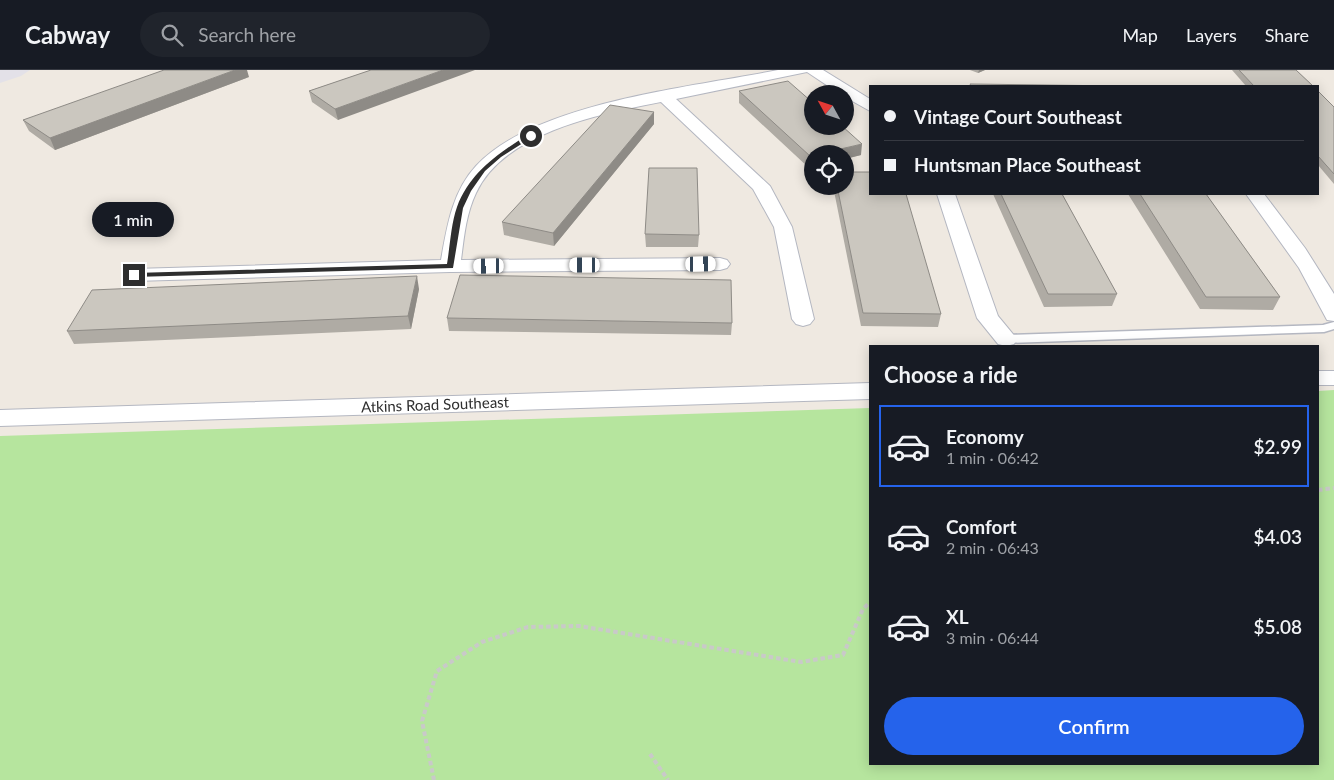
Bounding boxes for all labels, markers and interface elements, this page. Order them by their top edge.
search box [140,12,490,57]
text: Cabway [25,20,110,49]
icon: search [158,21,186,49]
text: Search here [198,23,296,46]
text: Map [1122,24,1158,46]
text: Layers [1186,24,1237,46]
text: Share [1265,24,1309,46]
north arrow [804,85,854,135]
map controls [804,85,854,195]
text: Vintage Court Southeast [914,105,1122,128]
route start [520,125,542,147]
button: locate [804,145,854,195]
text: Huntsman Place Southeast [914,153,1141,176]
callout: 1 min [93,202,175,238]
text: 1 min [113,210,153,229]
car [685,256,716,272]
car [473,258,504,274]
car [570,258,600,273]
route end [123,264,145,286]
text: Choose a ride [884,361,1018,388]
street label: Atkins Road Southeast [361,392,510,416]
icon: car [886,424,931,469]
text: Economy [946,425,1024,448]
text: $2.99 [1253,435,1302,458]
text: 1 min · 06:42 [946,448,1039,467]
icon: car [886,514,931,559]
text: Comfort [946,515,1017,538]
text: $4.03 [1253,525,1302,548]
text: 2 min · 06:43 [946,538,1039,557]
icon: car [886,604,931,649]
text: XL [946,605,969,628]
text: $5.08 [1253,615,1302,638]
text: 3 min · 06:44 [946,628,1039,647]
button: Confirm [884,697,1304,755]

